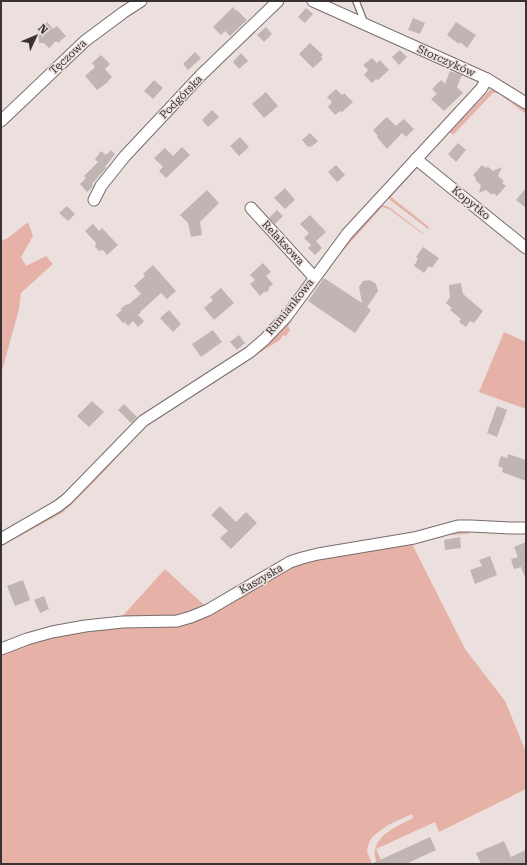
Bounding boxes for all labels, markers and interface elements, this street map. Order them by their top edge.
north arrow [16,16,56,56]
text: N [35,22,51,37]
street label: Tęczowa [47,37,89,77]
street label: Storczyków [415,42,478,80]
street label: Podgórska [157,72,205,122]
street label: Kopytko [449,184,493,223]
street label: Relaksowa [259,218,307,268]
street label: Rumiankowa [263,276,317,338]
street label: Kaszyska [237,561,285,597]

